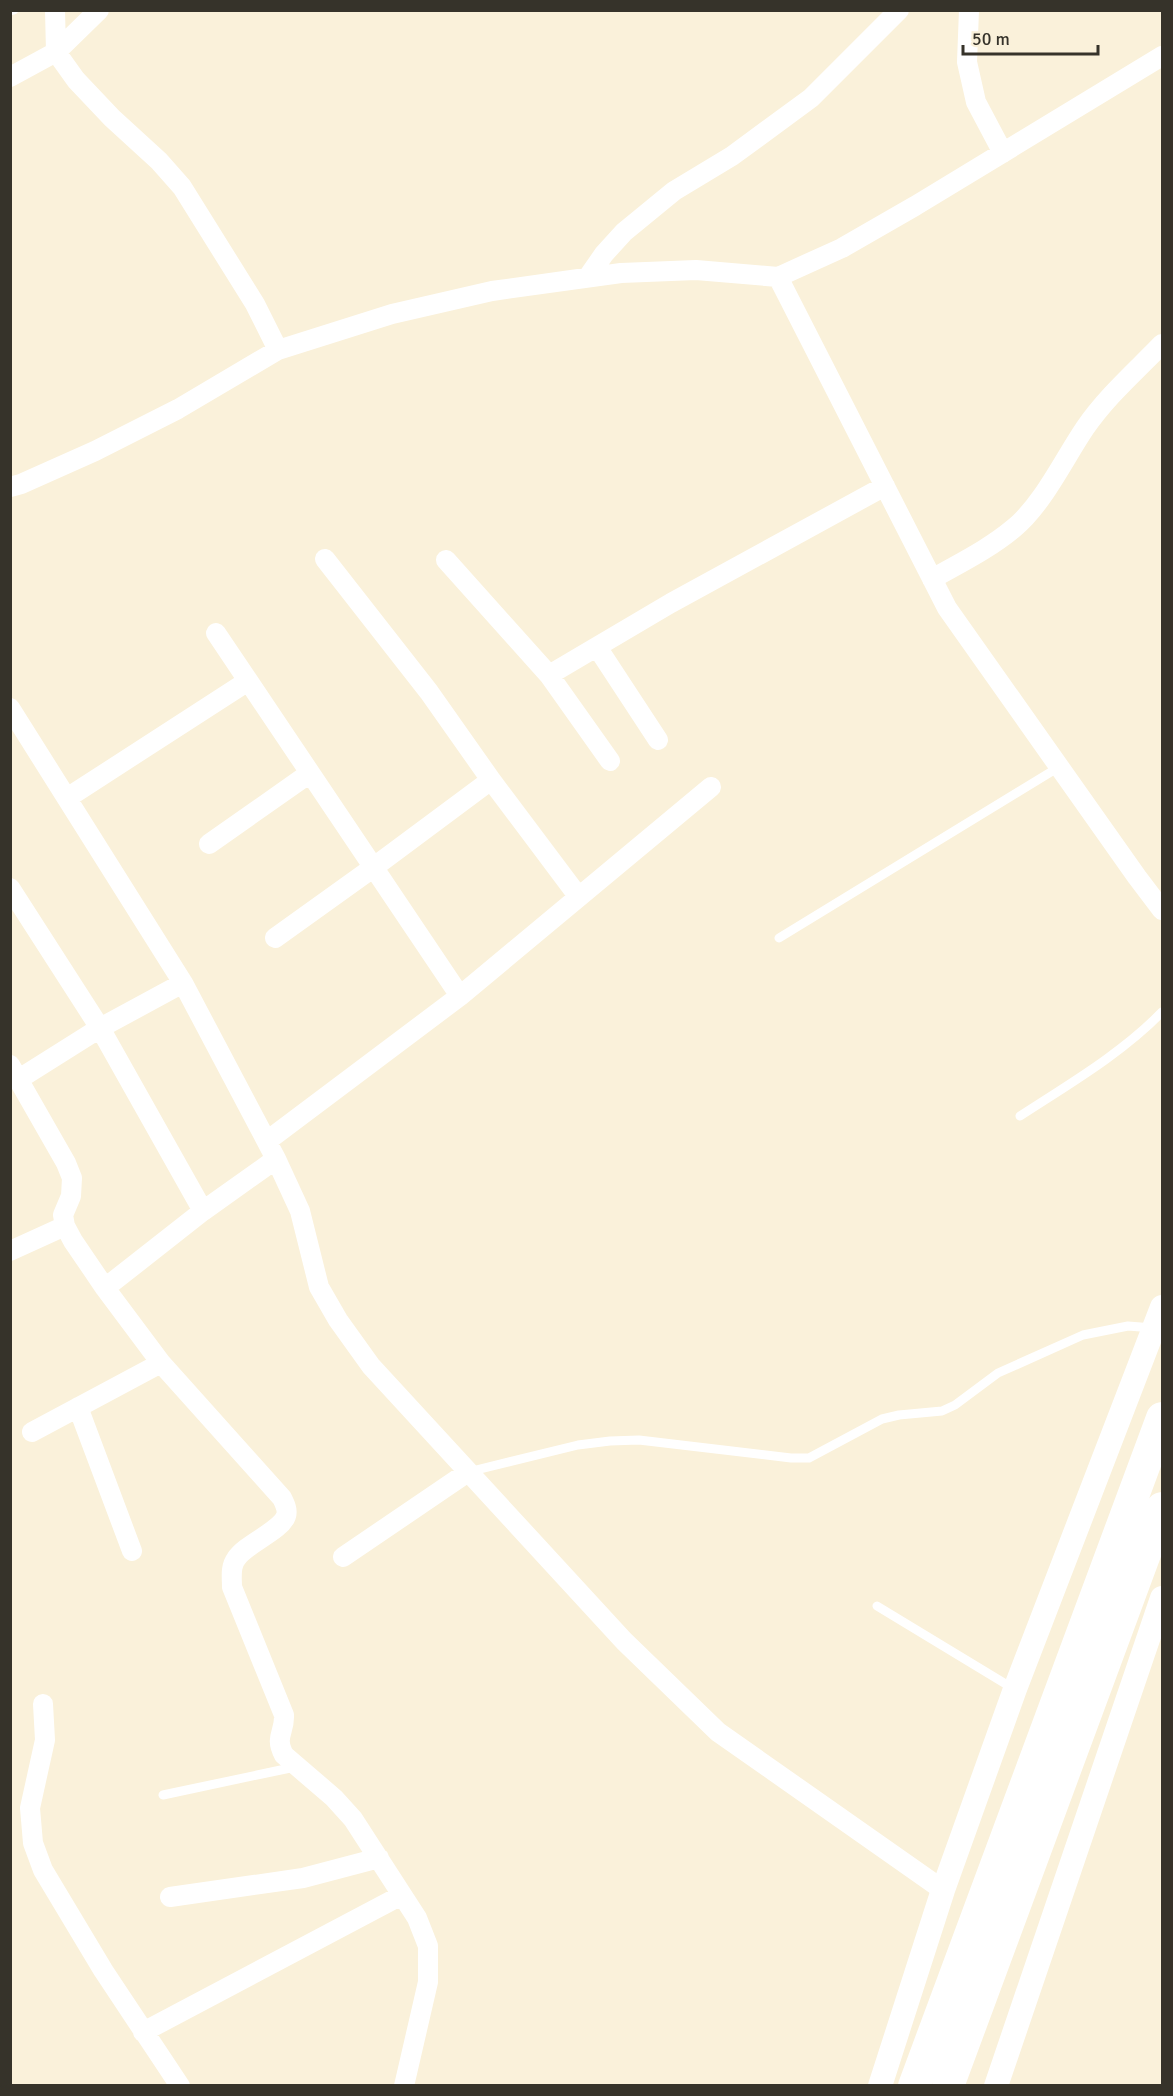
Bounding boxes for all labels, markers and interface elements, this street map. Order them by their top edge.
scale bar [963,18,1098,56]
text: 50 m [972,28,1010,50]

